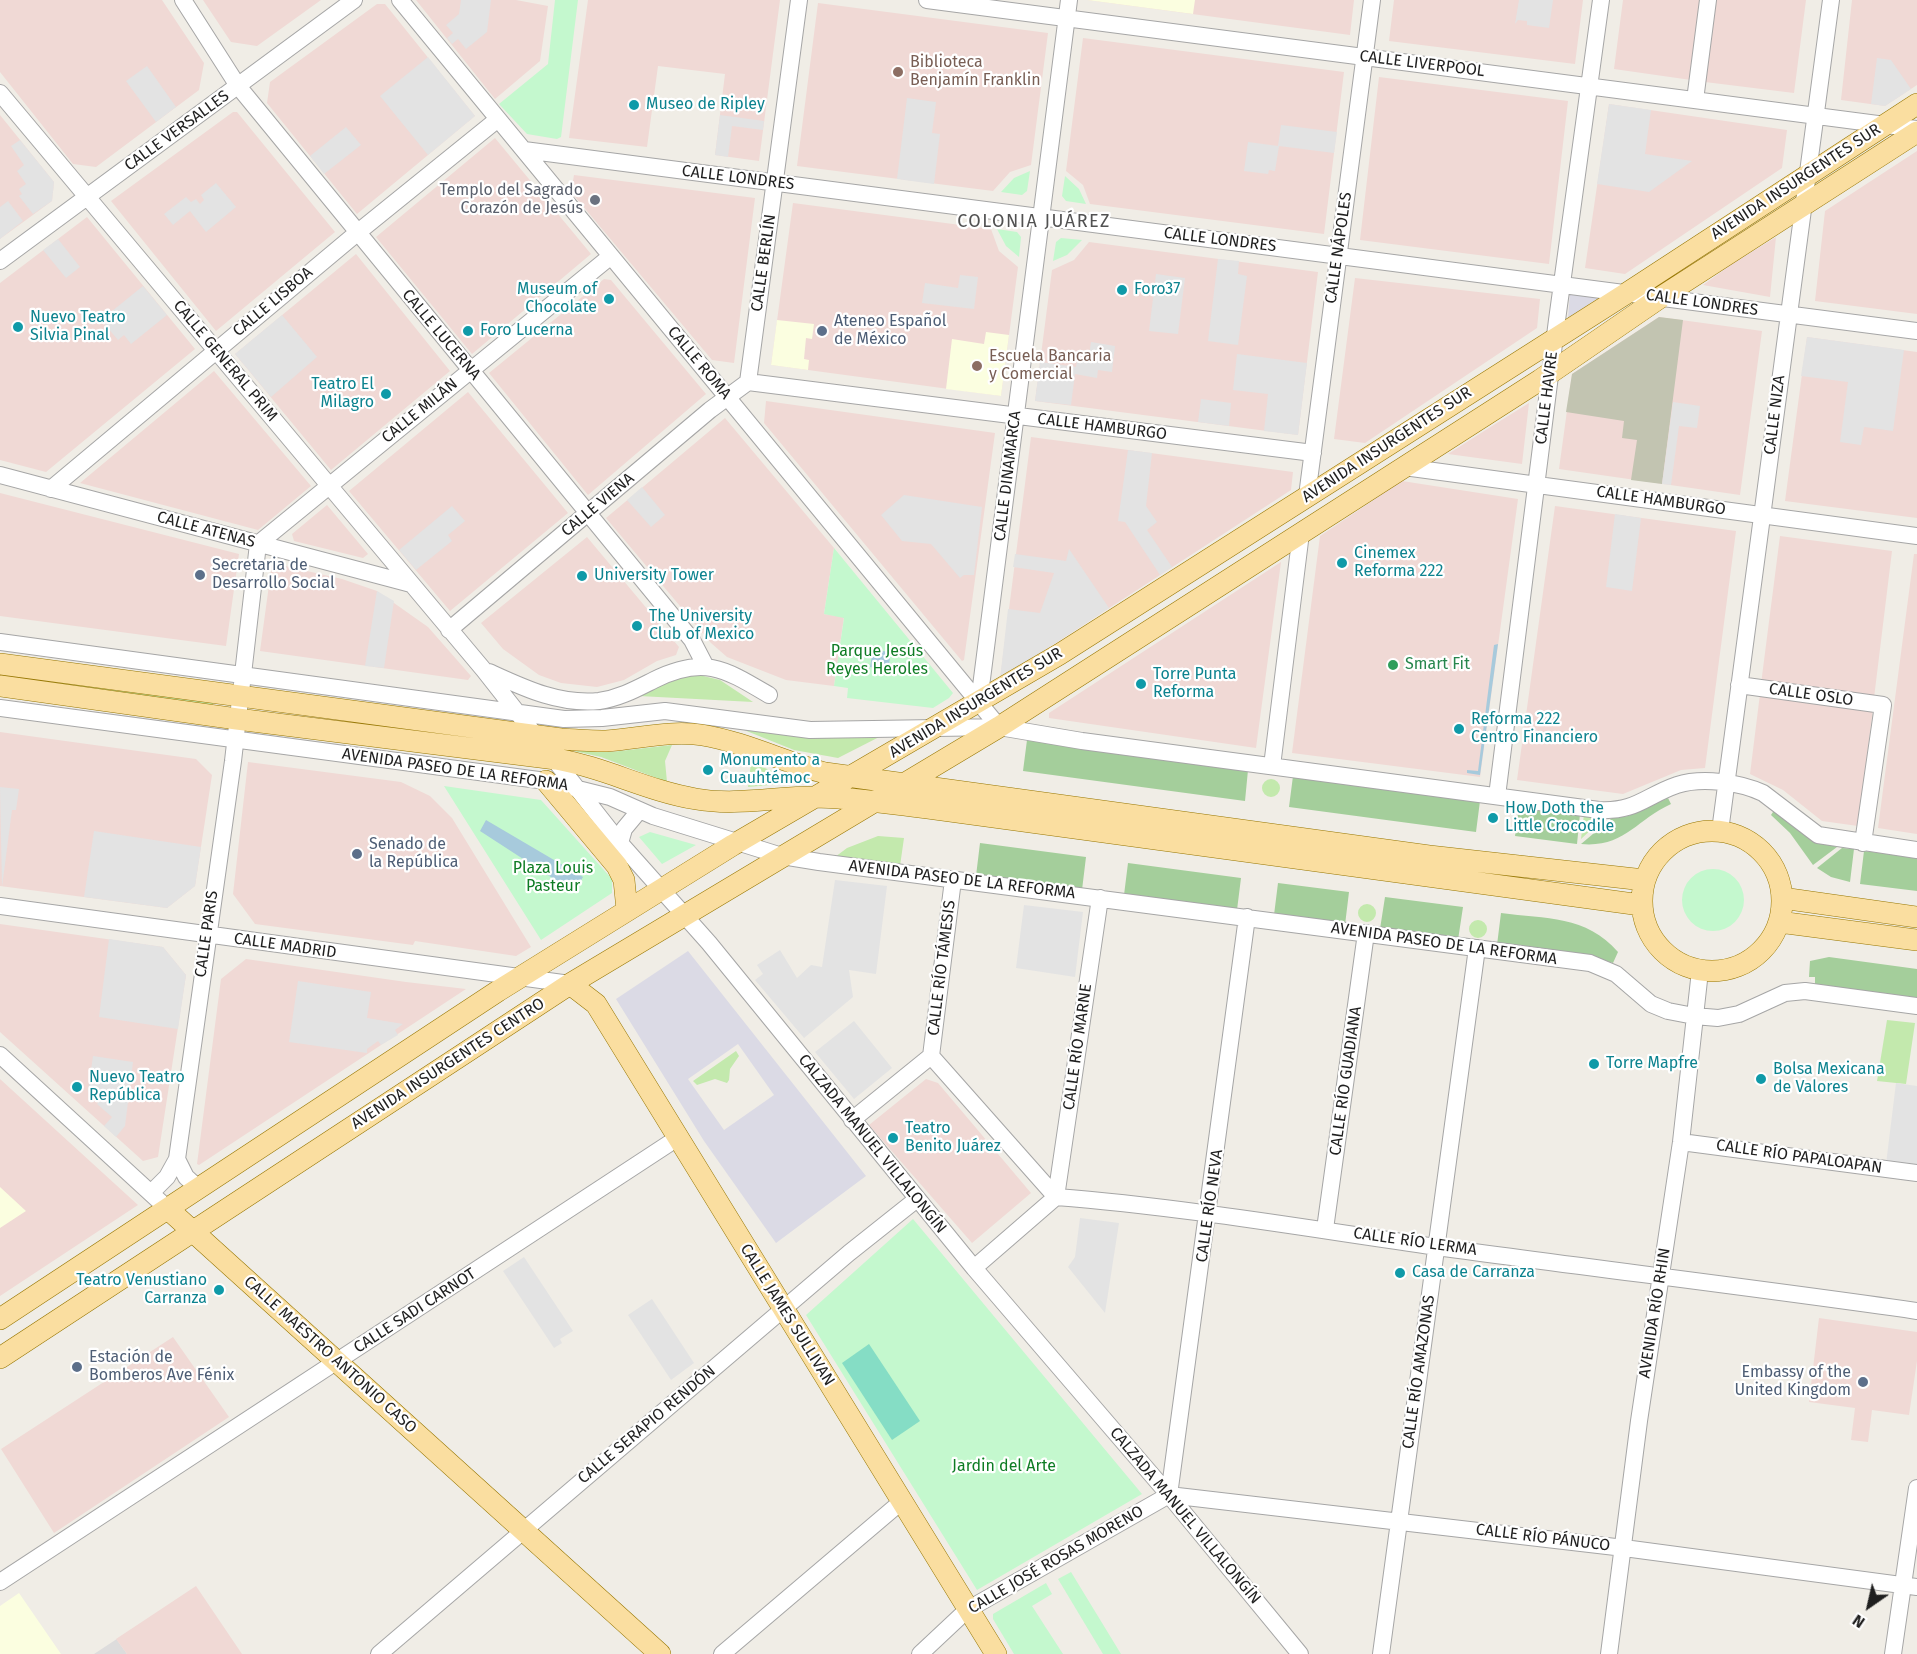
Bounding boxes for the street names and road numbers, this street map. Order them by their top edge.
street label: CALLE LIVERPOOL [1358,47,1486,81]
street label: CALLE VERSALLES [121,87,233,175]
street label: AVENIDA INSURGENTES SUR [1708,120,1884,244]
street label: CALLE LONDRES [681,162,795,194]
street label: CALLE NÁPOLES [1322,191,1356,305]
street label: CALLE BERLÍN [748,213,780,313]
street label: CALLE LONDRES [1163,224,1277,256]
street label: CALLE LISBOA [229,263,317,341]
street label: CALLE LUCERNA [398,286,484,384]
street label: CALLE LONDRES [1645,286,1759,320]
street label: CALLE GENERAL PRIM [169,297,281,425]
street label: CALLE ROMA [663,323,735,403]
street label: CALLE HAVRE [1532,350,1562,446]
street label: CALLE NIZA [1761,374,1789,456]
street label: CALLE MILÁN [378,375,462,447]
street label: AVENIDA INSURGENTES SUR [1299,383,1475,507]
street label: CALLE DINAMARCA [990,410,1026,542]
street label: CALLE HAMBURGO [1036,410,1168,444]
street label: CALLE VIENA [558,469,638,541]
street label: CALLE HAMBURGO [1595,482,1727,520]
street label: CALLE ATENAS [155,508,257,552]
street label: AVENIDA INSURGENTES SUR [886,644,1066,762]
street label: CALLE OSLO [1768,680,1854,710]
street label: AVENIDA PASEO DE LA REFORMA [341,745,569,795]
street label: AVENIDA PASEO DE LA REFORMA [848,857,1076,903]
street label: CALLE PARIS [191,889,223,979]
street label: CALLE RÍO TÁMESIS [924,899,960,1037]
street label: AVENIDA PASEO DE LA REFORMA [1330,919,1558,969]
street label: CALLE MADRID [232,929,338,963]
street label: CALLE RÍO MARNE [1060,983,1096,1111]
street label: AVENIDA INSURGENTES CENTRO [348,994,548,1134]
street label: CALLE RÍO GUADIANA [1326,1005,1366,1157]
street label: CALZADA MANUEL VILLALONGÍN [794,1051,950,1237]
street label: CALLE RÍO PAPALOAPAN [1715,1136,1883,1178]
street label: CALLE RÍO NEVA [1193,1148,1227,1264]
street label: CALLE RÍO LERMA [1352,1224,1478,1260]
street label: CALLE JAMES SULLIVAN [736,1241,838,1389]
street label: AVENIDA RÍO RHIN [1635,1247,1675,1379]
street label: CALLE SADI CARNOT [350,1264,480,1358]
street label: CALLE MAESTRO ANTONIO CASO [240,1272,420,1438]
street label: CALLE RÍO AMAZONAS [1399,1294,1439,1450]
street label: CALLE SERAPIO RENDÓN [574,1362,720,1488]
street label: CALZADA MANUEL VILLALONGÍN [1105,1424,1265,1608]
street label: CALLE JOSÉ ROSAS MORENO [965,1502,1147,1618]
street label: CALLE RÍO PÁNUCO [1475,1520,1611,1556]

